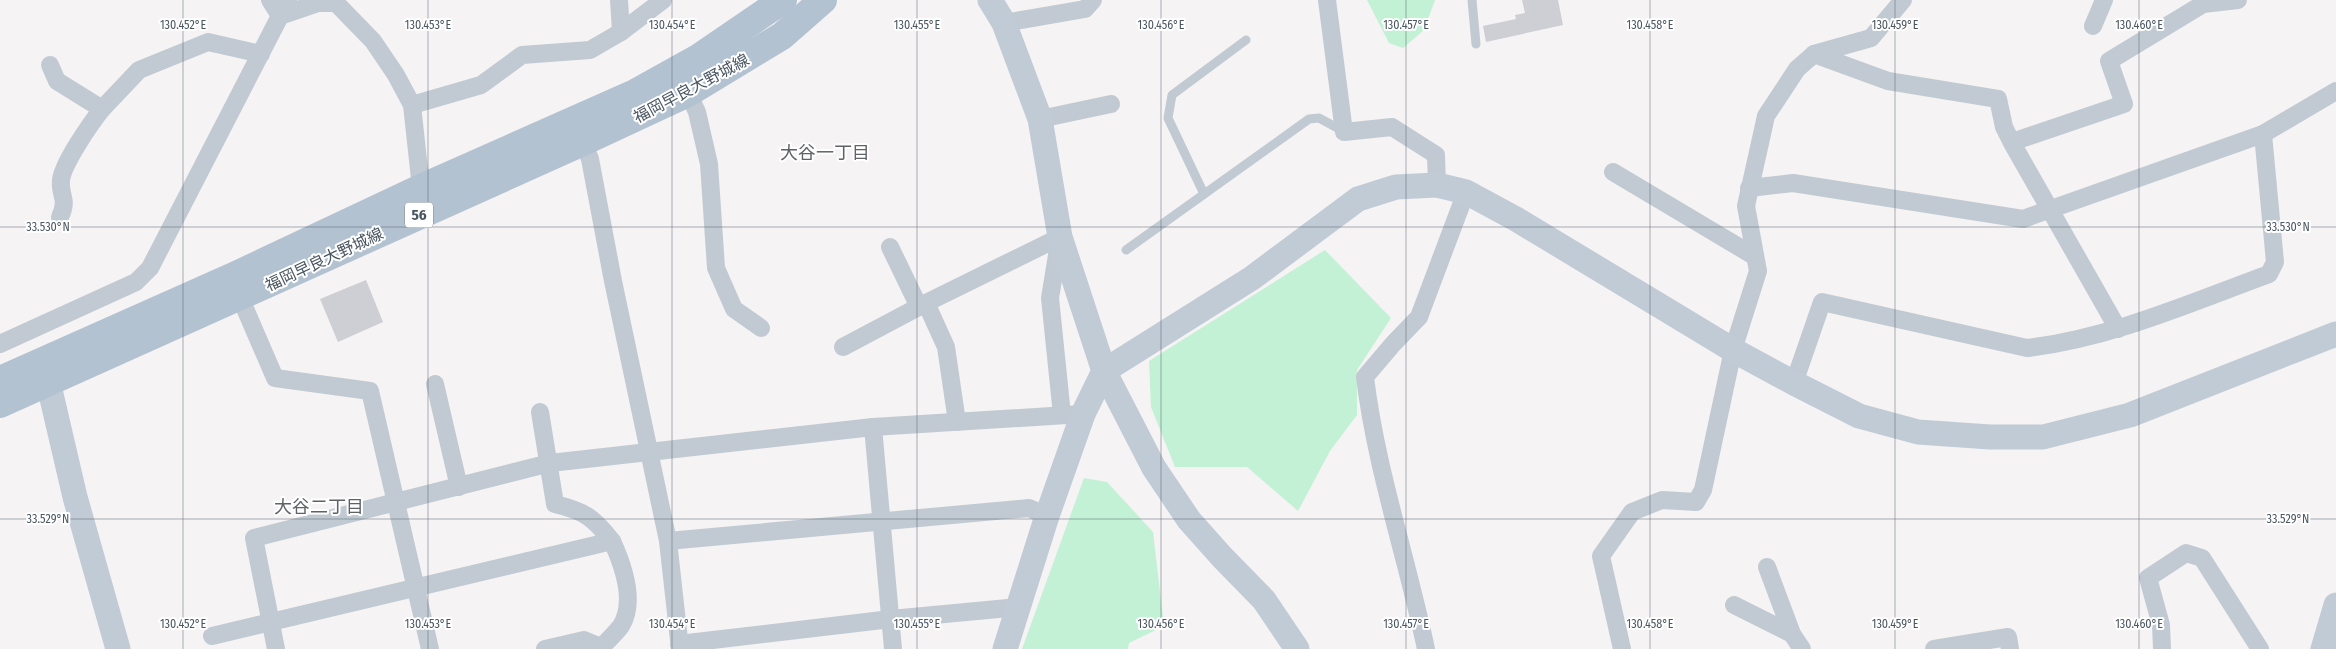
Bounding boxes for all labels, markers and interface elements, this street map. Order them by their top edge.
text: 130.452°E [160,18,206,32]
text: 130.453°E [405,18,451,32]
text: 130.454°E [649,18,696,32]
text: 130.455°E [894,18,940,32]
text: 130.456°E [1138,18,1185,32]
text: 130.457°E [1383,18,1429,32]
text: 130.458°E [1627,18,1674,32]
text: 130.459°E [1872,18,1919,32]
text: 130.460°E [2115,18,2163,32]
street label: 福岡早良大野城線 [630,50,752,127]
district label: 大谷一丁目 [780,142,870,164]
road number: 56 [405,202,433,228]
text: 33.530°N [26,220,70,234]
text: 33.530°N [2266,220,2310,234]
street label: 福岡早良大野城線 [262,224,386,295]
district label: 大谷二丁目 [274,496,364,518]
text: 33.529°N [27,512,69,526]
text: 33.529°N [2267,512,2309,526]
text: 130.452°E [160,617,206,631]
text: 130.453°E [405,617,451,631]
text: 130.454°E [649,617,696,631]
text: 130.455°E [894,617,940,631]
text: 130.456°E [1138,617,1185,631]
text: 130.457°E [1383,617,1429,631]
text: 130.458°E [1627,617,1674,631]
text: 130.459°E [1872,617,1919,631]
text: 130.460°E [2115,617,2163,631]

